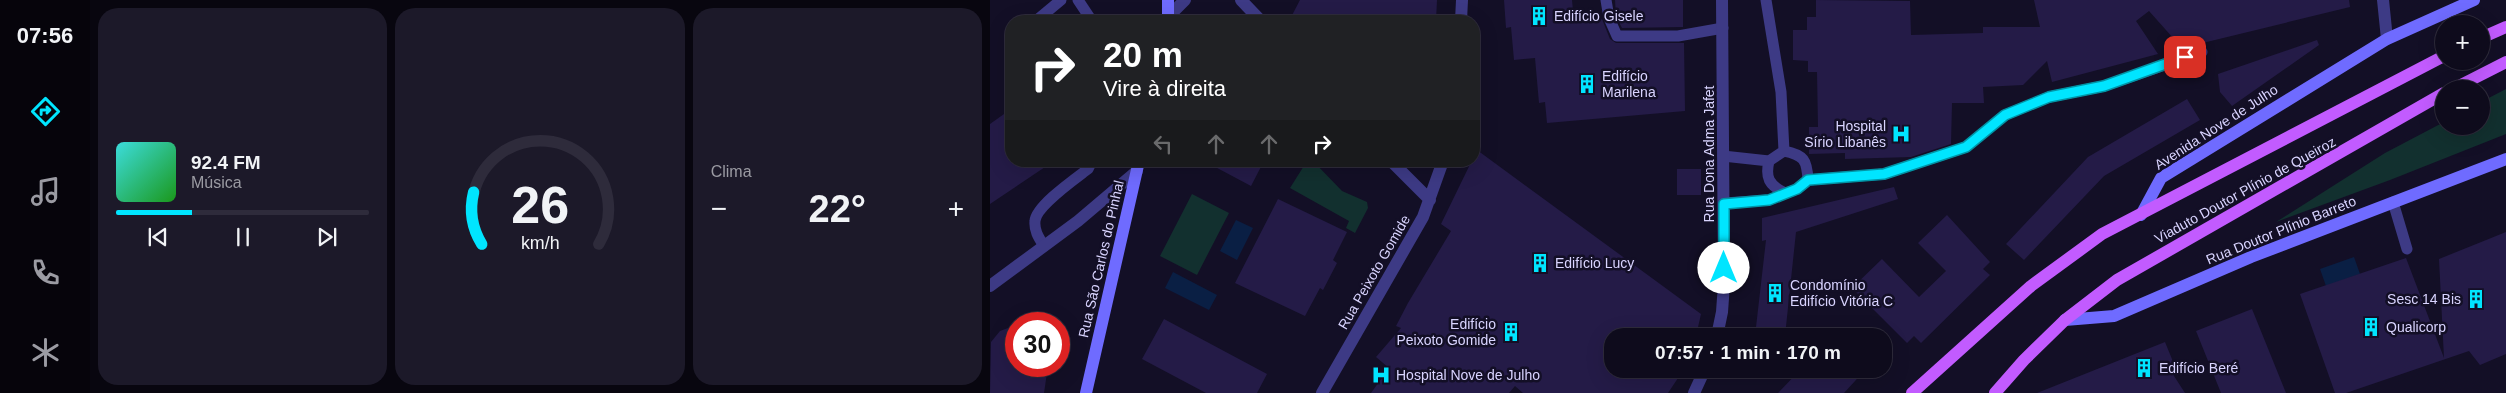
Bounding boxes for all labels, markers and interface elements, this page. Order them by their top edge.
building icon: Edifício Gisele [1528,5,1550,27]
place label: Edifício Gisele [1554,8,1644,24]
map controls [2435,15,2490,135]
button: + [2435,15,2490,70]
text: 07:56 [17,23,73,48]
icon: right [1020,35,1085,100]
text: 20 m [1103,35,1183,74]
pin [2164,36,2206,78]
icon: arrive [2171,43,2199,71]
place label: Edifício Marilena [1602,68,1656,100]
building icon: Edifício Marilena [1576,73,1598,95]
text: Vire à direita [1103,76,1226,101]
button: − [2435,80,2490,135]
street label: Avenida Nove de Julho [2151,81,2281,173]
street label: Rua Dona Adma Jafet [1701,85,1717,222]
icon: directions [28,94,63,129]
place label: Hospital Sírio Libanês [1804,118,1886,150]
hospital icon: Hospital Sírio Libanês [1890,123,1912,145]
icon: left [1149,130,1177,158]
icon: ahead [1202,130,1230,158]
icon: ahead [1255,130,1283,158]
icon: right [1308,130,1336,158]
street label: Viaduto Doutor Plínio de Queiroz [2152,133,2338,247]
text: 92.4 FM [191,152,261,173]
text: Clima [711,163,752,180]
icon: music [28,174,63,209]
text: Música [191,174,242,191]
text: 26 [511,176,569,234]
street label: Rua São Carlos do Pinhal [1075,179,1127,339]
text: 22° [809,188,866,230]
street label: Rua Doutor Plínio Barreto [2204,192,2359,267]
text: − [711,193,727,224]
text: + [948,193,964,224]
street label: Rua Peixoto Gomide [1335,212,1413,332]
icon: previous [144,223,172,251]
icon: pause [229,223,257,251]
icon: next [313,223,341,251]
text: km/h [521,233,559,253]
position arrow [1697,241,1749,293]
building icon: Edifício Lucy [1529,252,1551,274]
icon: phone [28,255,63,290]
place label: Edifício Lucy [1555,255,1634,271]
place label: Condomínio Edifício Vitória C [1790,277,1893,309]
building icon: Condomínio Edifício Vitória C [1764,282,1786,304]
building icon: Sesc 14 Bis [2465,288,2487,310]
place label: Sesc 14 Bis [2387,291,2461,307]
speed limit sign: 30 [1005,312,1070,377]
place label: Edifício Peixoto Gomide [1396,316,1496,348]
building icon: Qualicorp [2360,316,2382,338]
place label: Qualicorp [2386,319,2446,335]
building icon: Edifício Peixoto Gomide [1500,321,1522,343]
icon: climate [28,335,63,370]
text: 07:57 · 1 min · 170 m [1655,342,1841,363]
building icon: Edifício Beré [2133,357,2155,379]
place label: Edifício Beré [2159,360,2239,376]
hospital icon: Hospital Nove de Julho [1370,364,1392,386]
place label: Hospital Nove de Julho [1396,367,1540,383]

